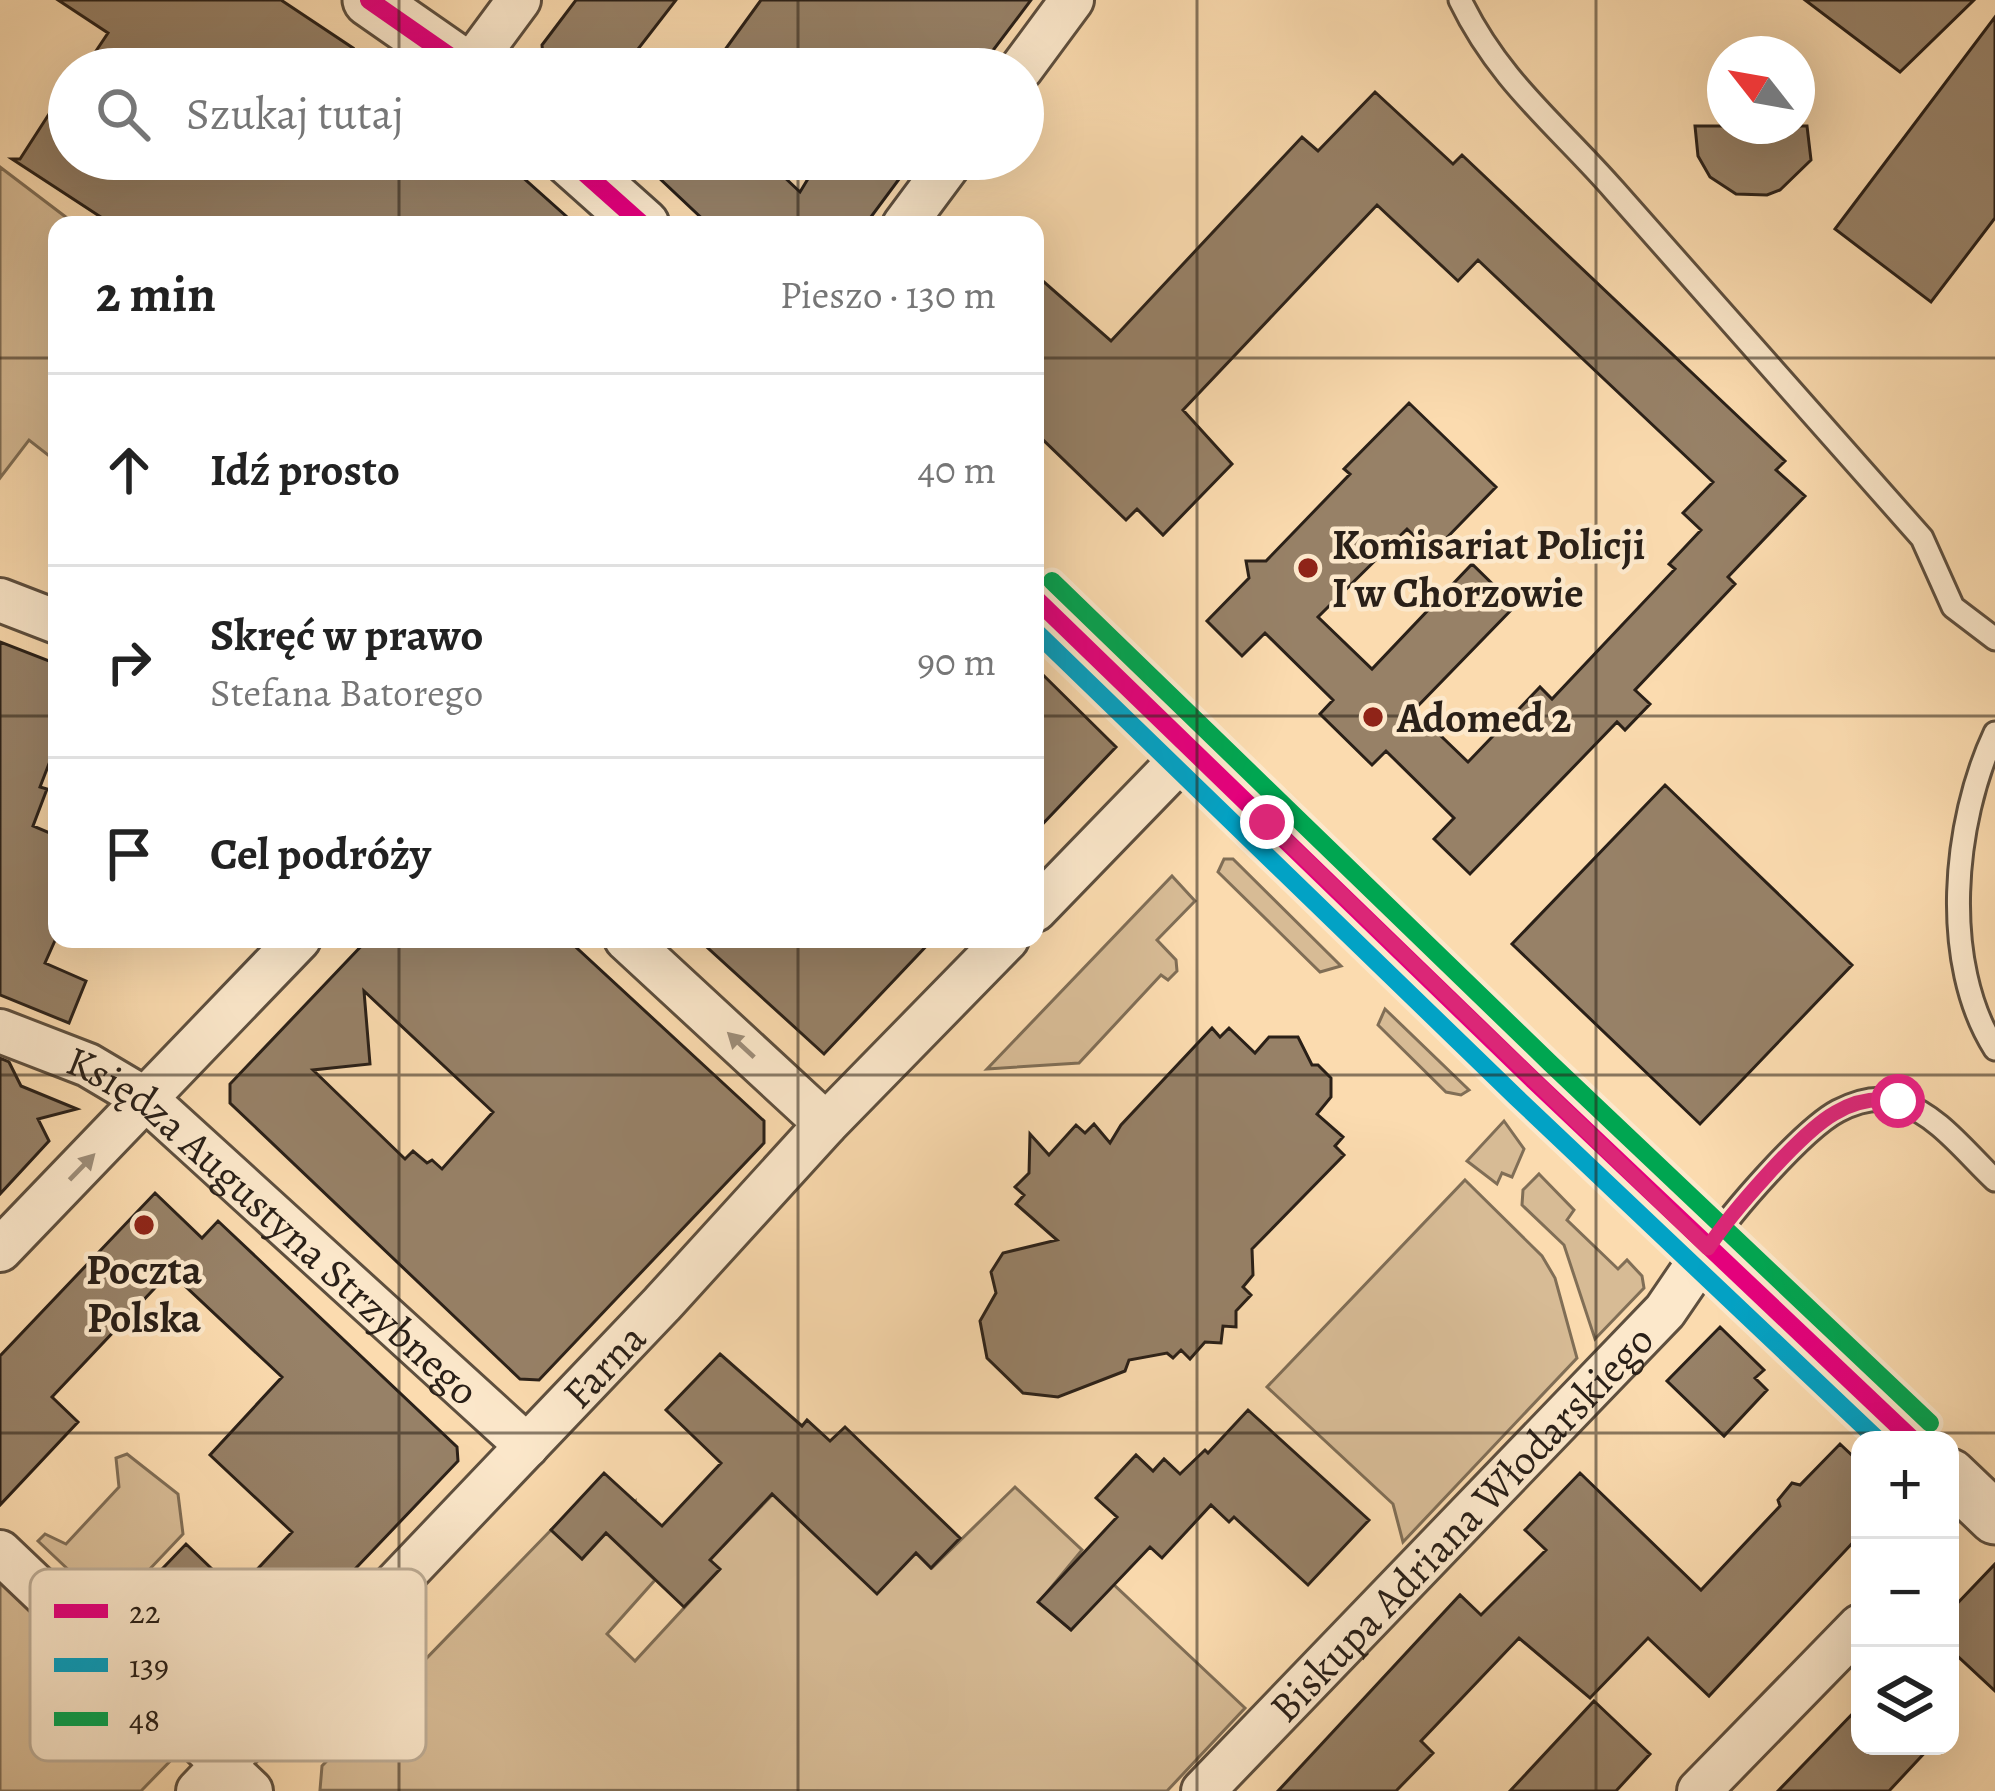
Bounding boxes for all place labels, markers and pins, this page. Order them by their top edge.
place label: Komisariat Policji I w Chorzowie [1332,516,1645,621]
marker: Komisariat Policji I w Chorzowie [1295,555,1321,581]
place label: Adomed 2 [1396,689,1571,746]
marker: Adomed 2 [1360,704,1386,730]
marker: Poczta Polska [131,1212,157,1238]
place label: Poczta Polska [86,1241,203,1346]

